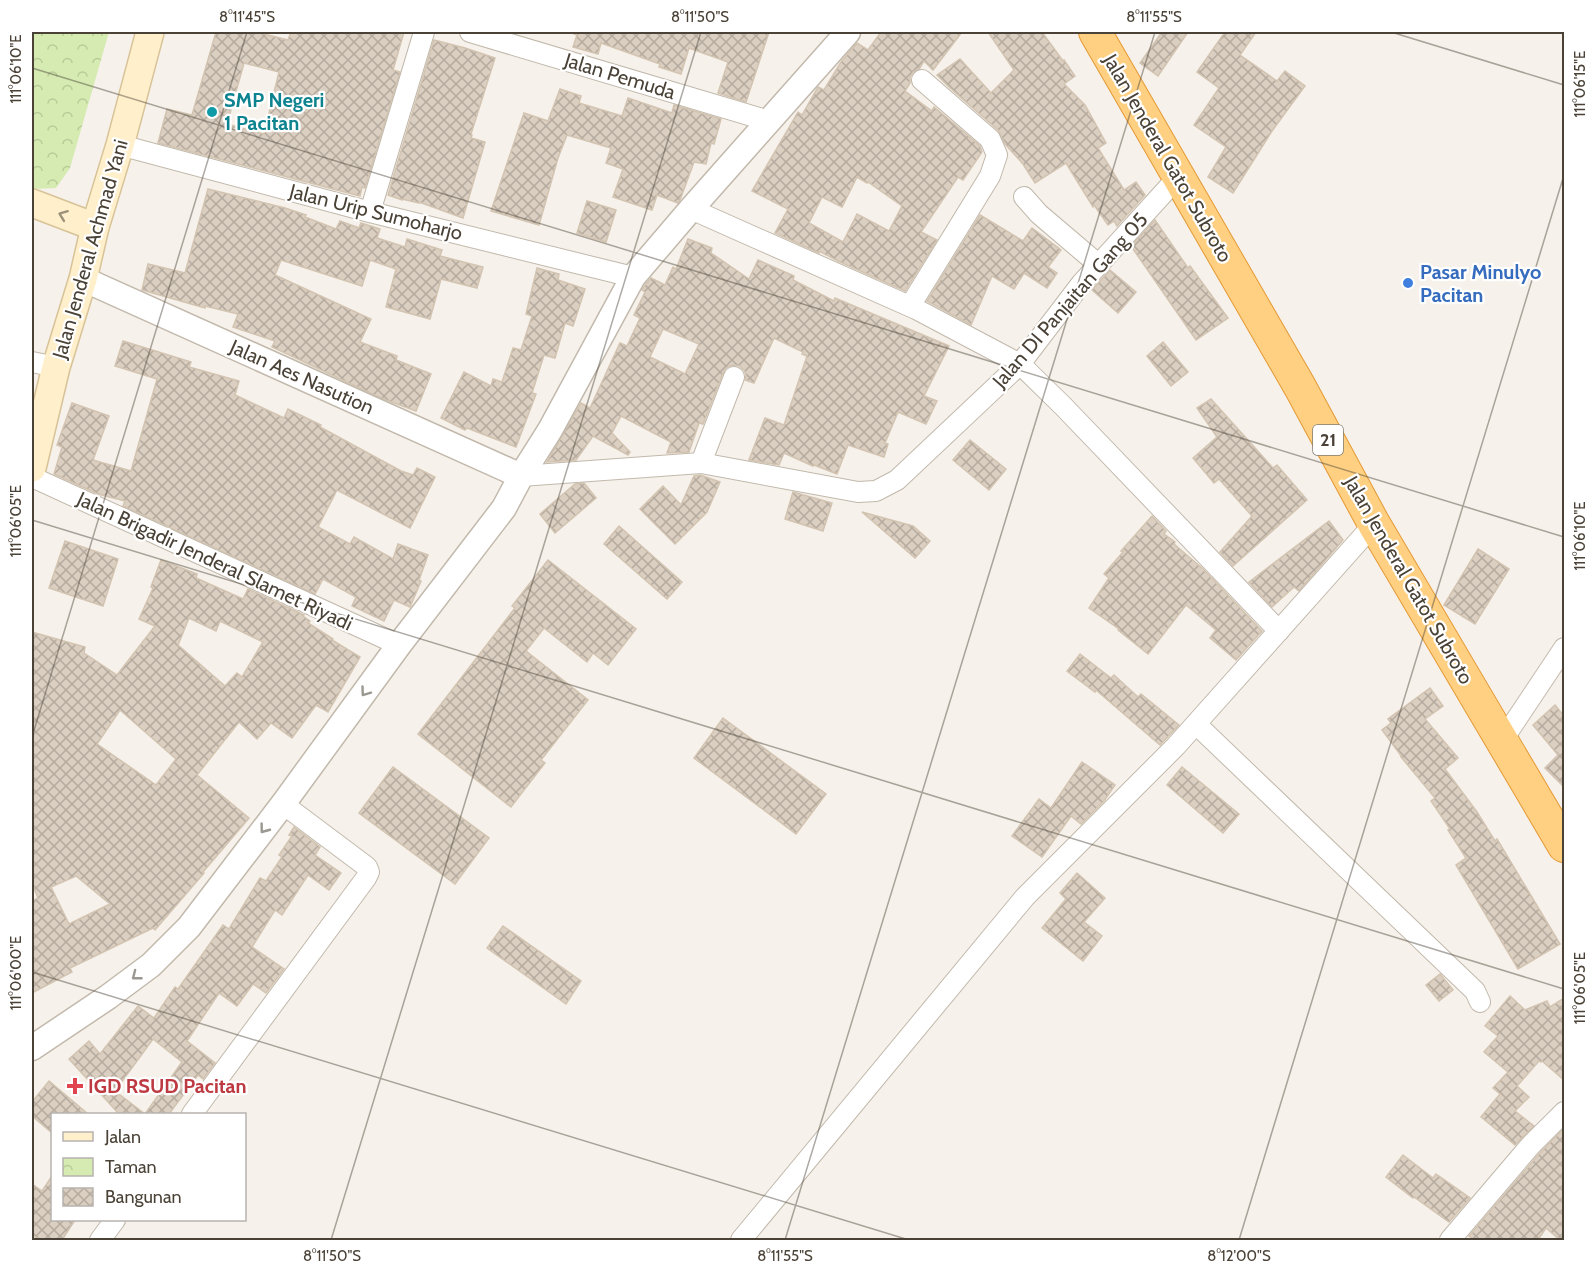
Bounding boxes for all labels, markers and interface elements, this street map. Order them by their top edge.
text: 8°11'45"S [219,8,275,26]
text: 8°11'50"S [671,8,729,26]
text: 8°11'55"S [1126,8,1182,26]
text: 111°06'10"E [7,34,25,104]
street label: Jalan Pemuda [561,47,679,104]
street label: Jalan Jenderal Gatot Subroto [1098,49,1237,266]
text: 111°06'15"E [1571,51,1589,117]
place label: SMP Negeri 1 Pacitan [224,88,324,135]
marker: SMP Negeri 1 Pacitan [205,105,219,119]
street label: Jalan Jenderal Achmad Yani [47,137,133,362]
street label: Jalan Urip Sumoharjo [286,179,465,245]
street label: Jalan DI Panjaitan Gang 05 [987,208,1153,393]
one-way arrow [59,210,70,222]
place label: Pasar Minulyo Pacitan [1420,260,1541,307]
marker: Pasar Minulyo Pacitan [1401,276,1415,290]
street label: Jalan Aes Nasution [225,334,378,419]
road number: 21 [1313,425,1343,455]
street label: Jalan Jenderal Gatot Subroto [1339,471,1478,688]
text: 111°06'05"E [7,485,25,557]
street label: Jalan Brigadir Jenderal Slamet Riyadi [73,486,357,636]
text: 111°06'10"E [1571,501,1589,571]
one-way arrow [361,685,372,696]
one-way arrow [260,822,271,833]
text: 111°06'00"E [7,936,25,1010]
text: 111°06'05"E [1571,952,1589,1024]
one-way arrow [132,968,143,979]
place label: IGD RSUD Pacitan [88,1074,247,1098]
marker: IGD RSUD Pacitan [66,1077,84,1095]
legend [51,1113,246,1221]
text: Jalan [104,1126,141,1148]
text: Taman [105,1156,157,1178]
text: Bangunan [105,1186,182,1208]
text: 8°11'50"S [303,1247,361,1265]
text: 8°11'55"S [757,1247,813,1265]
text: 8°12'00"S [1207,1247,1271,1265]

